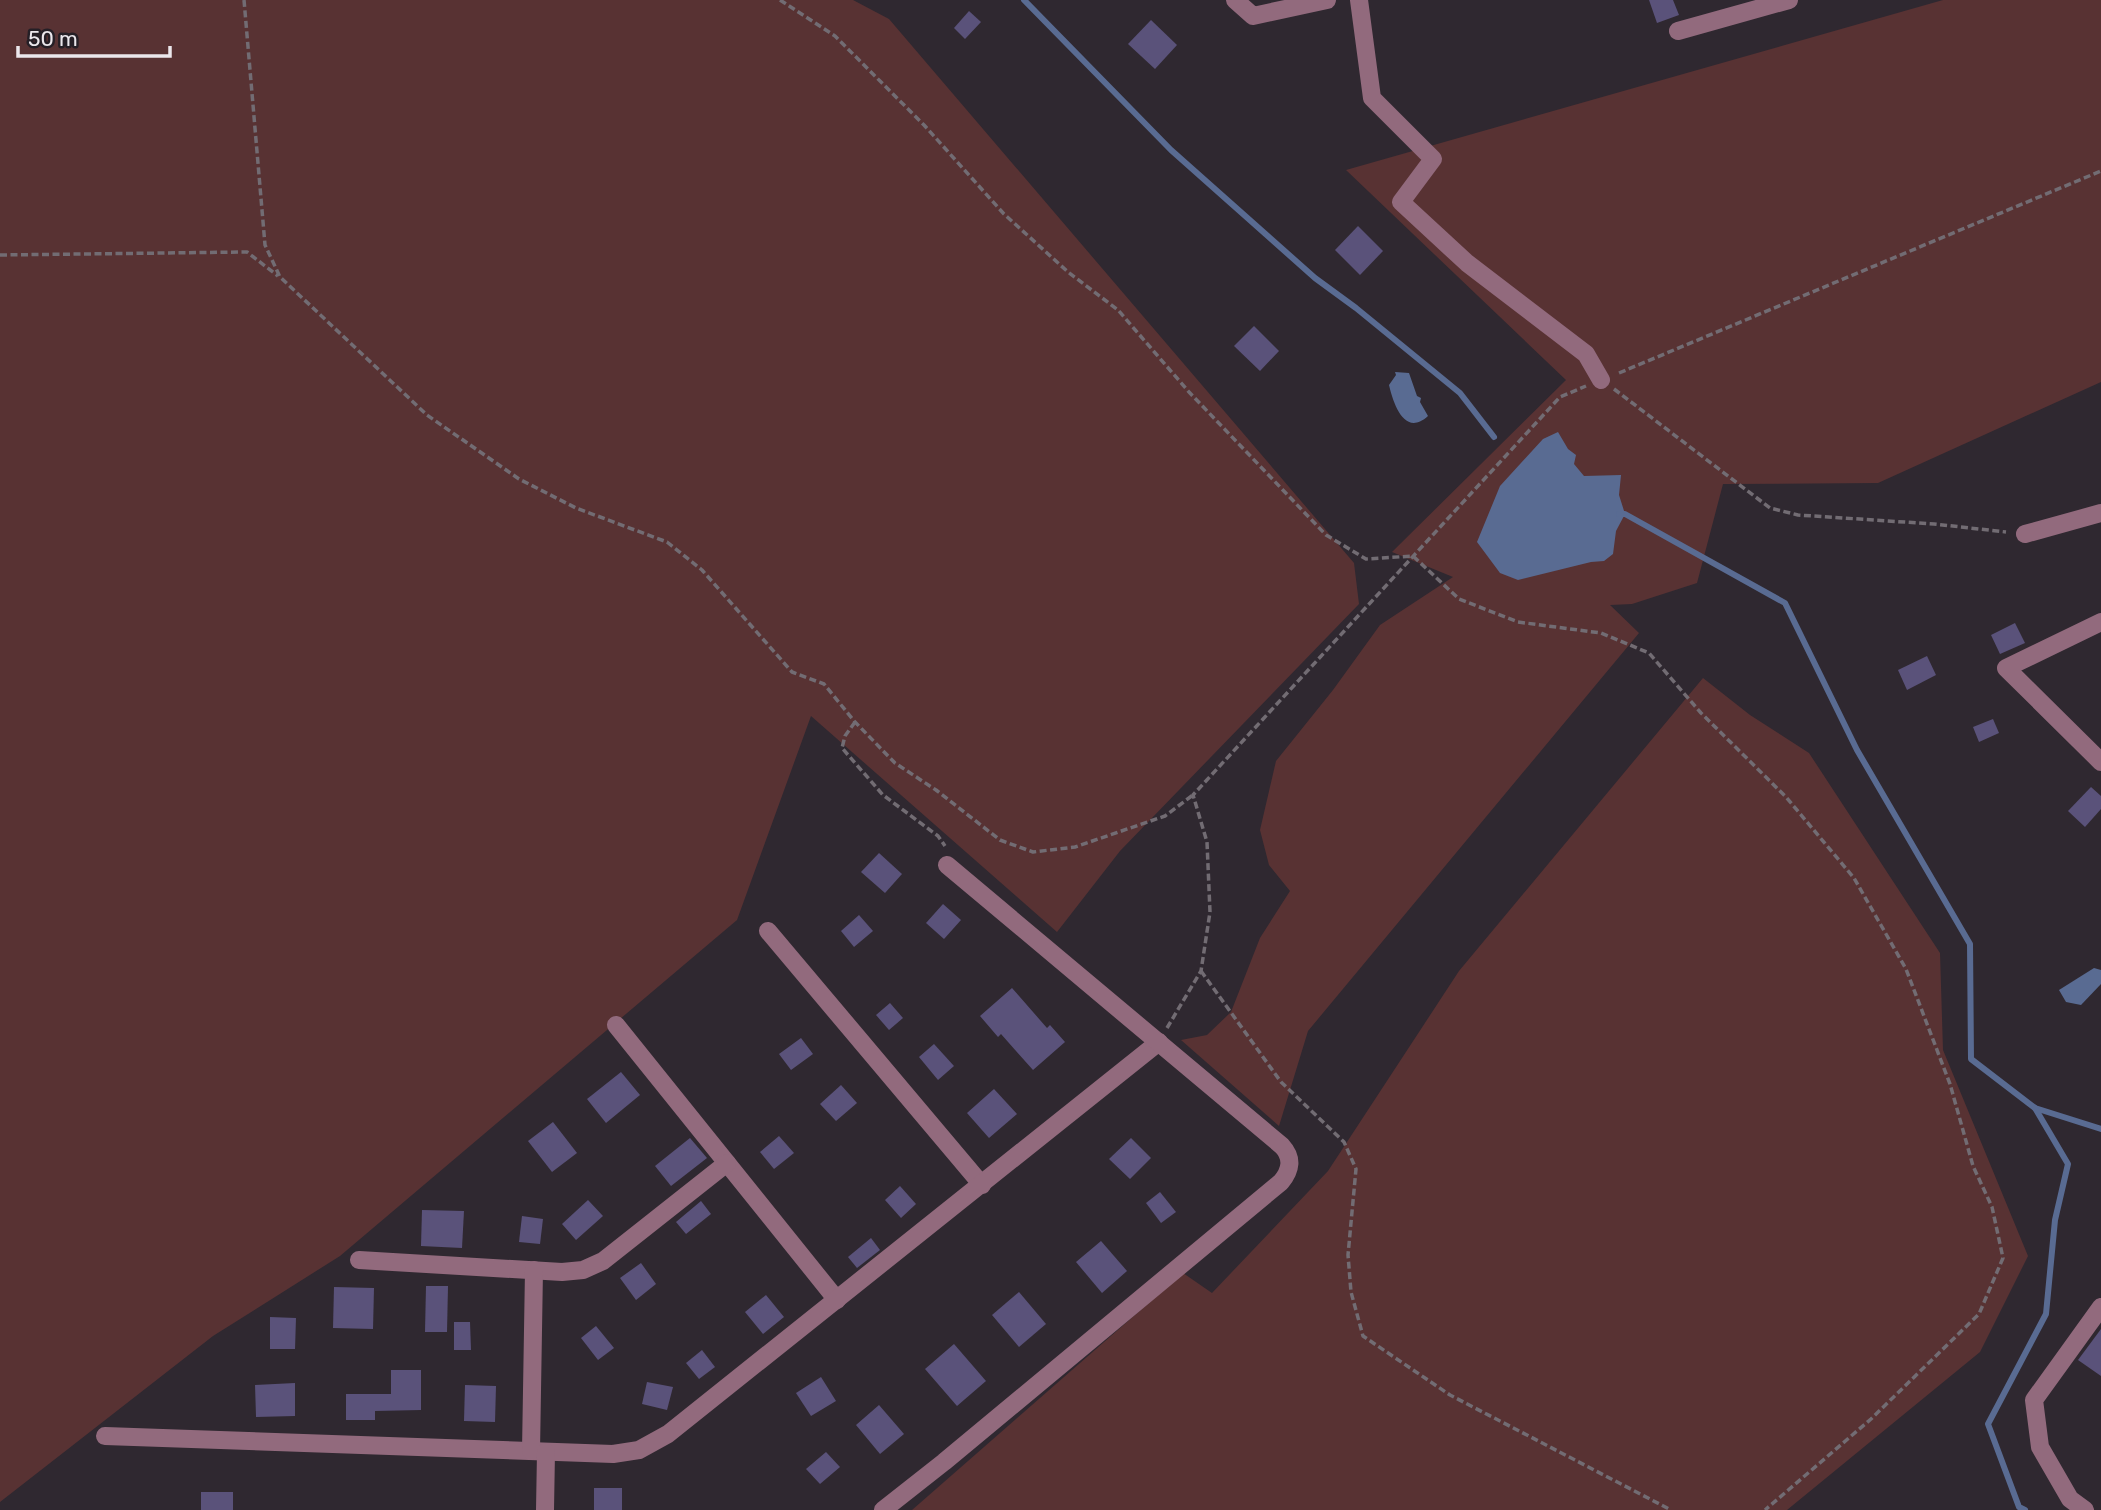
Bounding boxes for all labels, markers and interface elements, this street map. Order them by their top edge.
scale bar [18,14,170,58]
text: 50 m [28,26,78,51]

